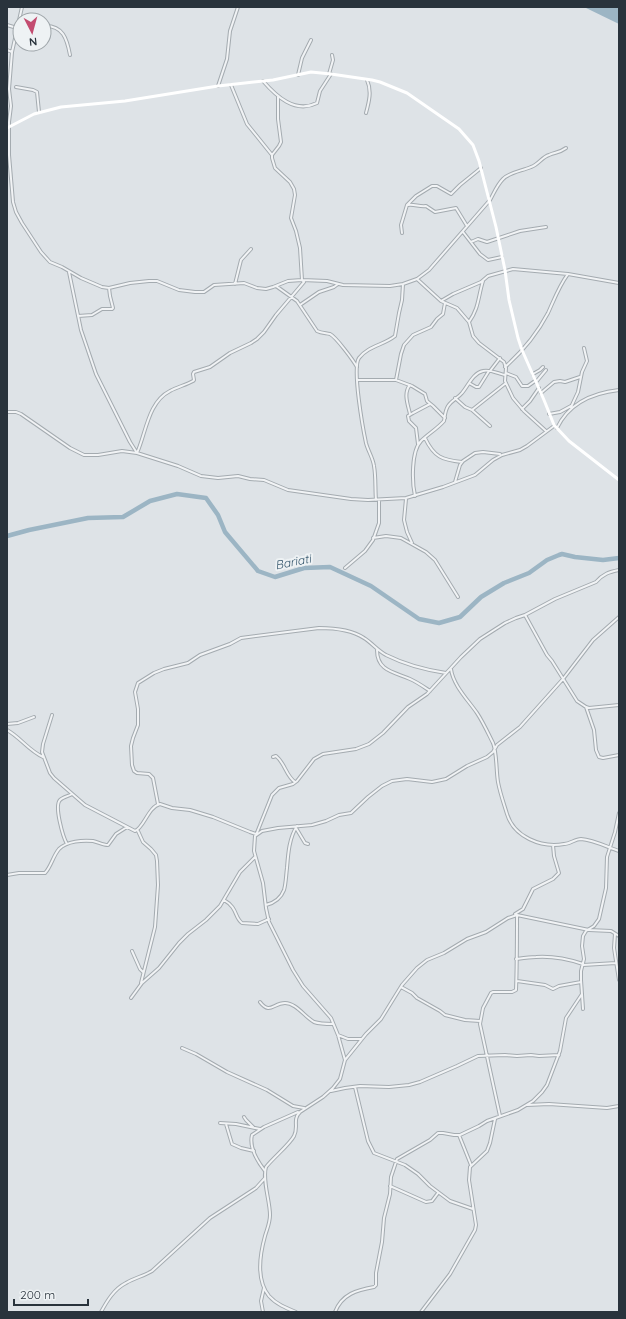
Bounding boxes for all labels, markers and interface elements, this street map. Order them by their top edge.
north arrow [12,12,52,52]
text: N [28,35,38,49]
water label: Bariati [274,550,313,572]
scale bar [14,1281,88,1307]
text: 200 m [20,1287,55,1302]

